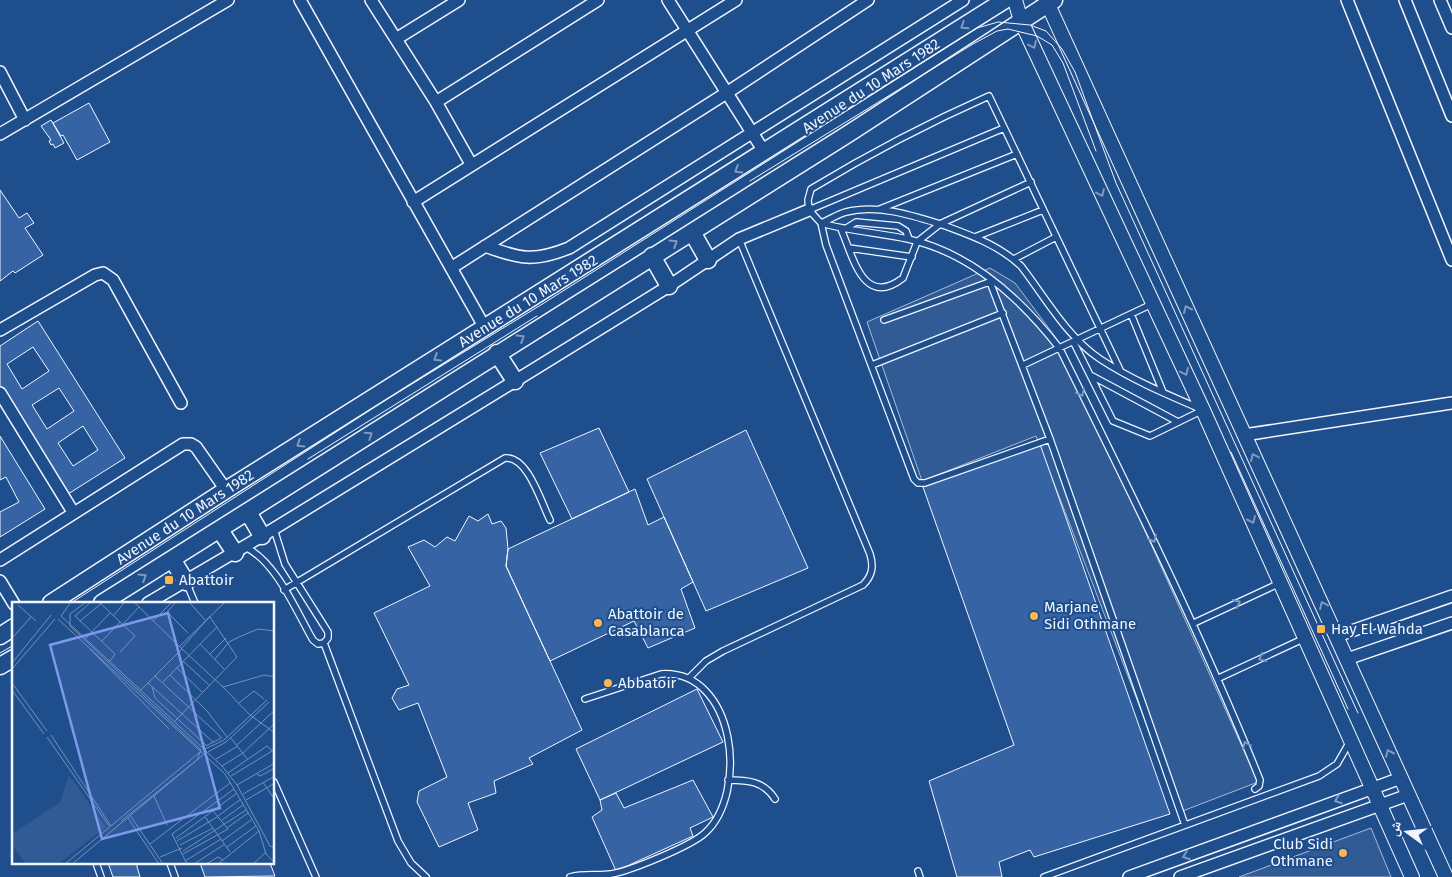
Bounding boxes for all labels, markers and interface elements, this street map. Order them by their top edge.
one-way arrow [960,20,970,29]
street label: Avenue du 10 Mars 1982 [799,35,943,137]
one-way arrow [1026,40,1037,49]
one-way arrow [735,163,744,173]
one-way arrow [1094,188,1105,197]
one-way arrow [668,240,677,249]
street label: Avenue du 10 Mars 1982 [455,251,601,351]
one-way arrow [1183,305,1193,314]
one-way arrow [516,335,525,345]
one-way arrow [434,351,443,361]
one-way arrow [1179,367,1189,376]
one-way arrow [1075,388,1086,397]
one-way arrow [364,432,373,441]
one-way arrow [296,438,305,448]
one-way arrow [1250,453,1261,462]
street label: Avenue du 10 Mars 1982 [113,466,257,568]
one-way arrow [1246,515,1257,524]
one-way arrow [1147,534,1157,543]
place label: Abattoir [179,571,234,589]
one-way arrow [137,574,146,584]
marker: Abattoir [163,574,175,586]
place label: Marjane Sidi Othmane [1044,598,1136,633]
one-way arrow [1232,599,1241,609]
one-way arrow [1318,601,1329,610]
inset map [12,602,275,864]
place label: Abattoir de Casablanca [608,605,685,640]
marker: Marjane Sidi Othmane [1028,610,1040,622]
marker: Abattoir de Casablanca [592,617,604,629]
place label: Hay El Wahda [1331,620,1423,638]
marker: Hay El Wahda [1315,623,1327,635]
one-way arrow [1258,652,1267,662]
place label: Abbatoir [618,674,677,692]
marker: Abbatoir [602,677,614,689]
one-way arrow [1241,741,1252,750]
one-way arrow [1385,749,1396,758]
one-way arrow [1334,794,1343,804]
north arrow [1382,807,1432,857]
text: ش [1385,819,1405,838]
place label: Club Sidi Othmane [1270,835,1333,870]
marker: Club Sidi Othmane [1337,847,1349,859]
one-way arrow [1182,850,1190,860]

